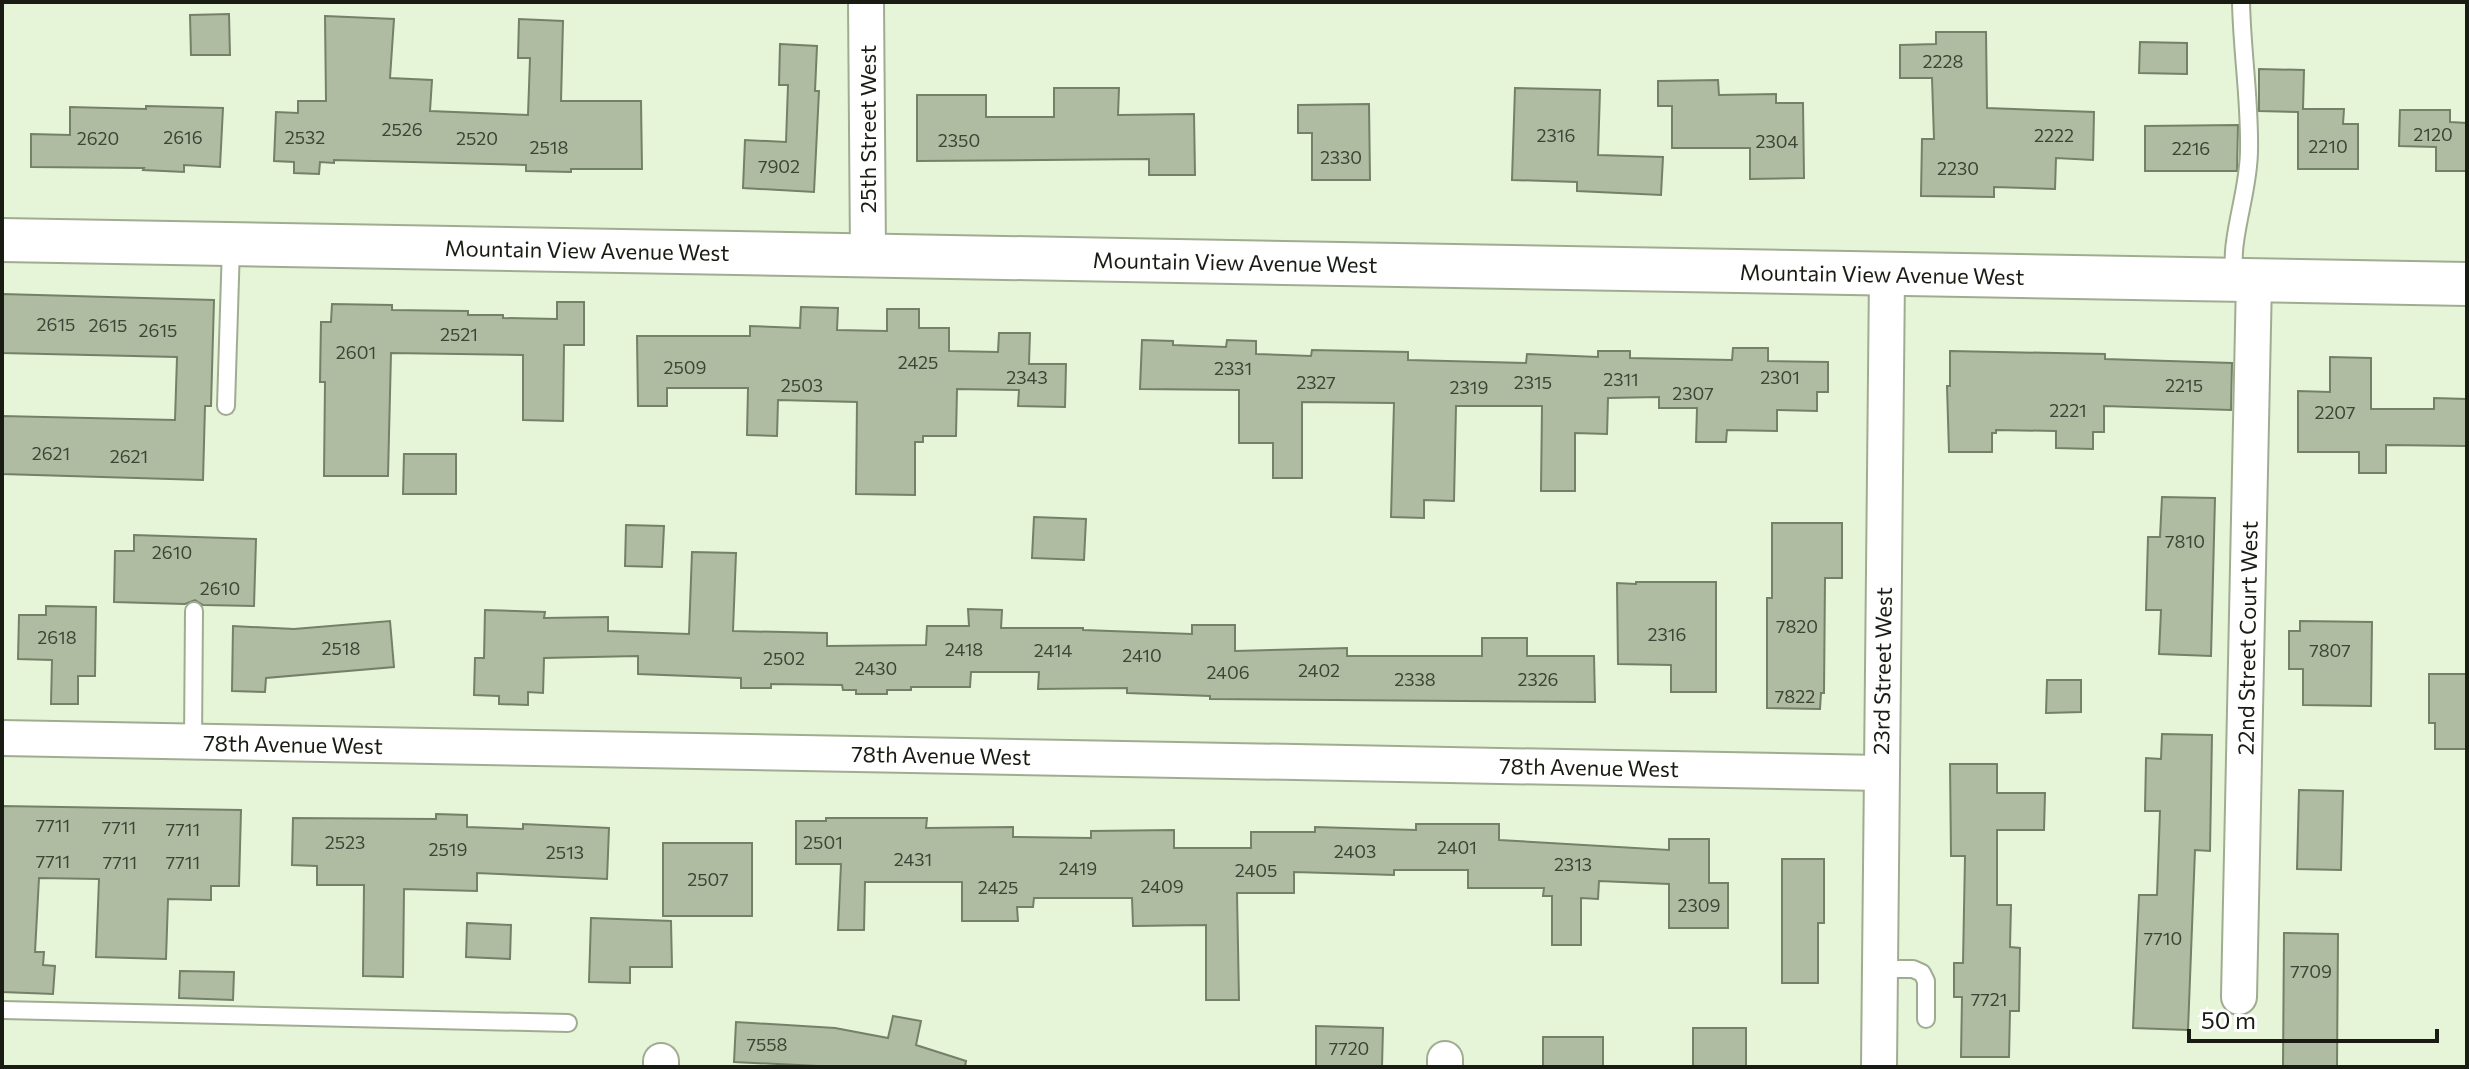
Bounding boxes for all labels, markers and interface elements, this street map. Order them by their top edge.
street label: 25th Street West [854,45,881,213]
house number: 2228 [1923,50,1963,72]
house number: 2526 [381,118,423,140]
house number: 2120 [2413,123,2453,145]
house number: 2316 [1537,124,1575,146]
house number: 2222 [2034,124,2074,146]
house number: 2616 [163,126,203,148]
house number: 2532 [285,126,325,148]
house number: 2620 [77,127,119,149]
house number: 2520 [456,127,498,149]
house number: 2350 [938,129,980,151]
house number: 2304 [1756,130,1799,152]
house number: 2210 [2308,135,2348,157]
house number: 2518 [530,136,569,158]
house number: 2216 [2172,137,2210,159]
house number: 2330 [1320,146,1362,168]
house number: 7902 [758,155,800,177]
house number: 2230 [1937,157,1979,179]
street label: Mountain View Avenue West [444,234,730,266]
street label: Mountain View Avenue West [1092,246,1378,278]
street label: Mountain View Avenue West [1739,258,2025,290]
house number: 2615 [37,313,75,335]
house number: 2615 [89,314,127,336]
house number: 2615 [139,319,177,341]
house number: 2521 [440,323,478,345]
house number: 2601 [336,341,376,363]
house number: 2425 [898,351,938,373]
house number: 2509 [664,356,707,378]
house number: 2331 [1214,357,1252,379]
house number: 2343 [1006,366,1048,388]
house number: 2301 [1760,366,1800,388]
house number: 2311 [1603,368,1639,390]
house number: 2327 [1296,371,1336,393]
house number: 2315 [1514,371,1552,393]
house number: 2503 [781,374,823,396]
house number: 2215 [2165,374,2203,396]
house number: 2319 [1450,376,1488,398]
house number: 2307 [1672,382,1714,404]
house number: 2221 [2049,399,2087,421]
house number: 2207 [2314,401,2356,423]
house number: 2621 [32,442,70,464]
house number: 2621 [110,445,148,467]
street label: 22nd Street Court West [2231,521,2263,755]
house number: 7810 [2165,530,2205,552]
house number: 2610 [152,541,192,563]
house number: 2610 [200,577,240,599]
street label: 23rd Street West [1867,587,1897,755]
house number: 7820 [1776,615,1818,637]
house number: 2316 [1648,623,1686,645]
house number: 2618 [37,626,77,648]
house number: 2518 [322,637,361,659]
house number: 2418 [945,638,983,660]
house number: 2414 [1034,639,1072,661]
house number: 7807 [2309,639,2351,661]
house number: 2410 [1122,644,1162,666]
house number: 2502 [763,647,805,669]
house number: 2430 [855,657,897,679]
house number: 2402 [1298,659,1340,681]
house number: 2406 [1206,661,1250,683]
house number: 2338 [1394,668,1436,690]
house number: 2326 [1517,668,1559,690]
house number: 7822 [1775,685,1815,707]
street label: 78th Avenue West [203,729,383,759]
street label: 78th Avenue West [851,740,1031,770]
street label: 78th Avenue West [1499,752,1679,782]
house number: 7711 [36,814,70,836]
house number: 7711 [102,816,136,838]
house number: 7711 [166,818,200,840]
house number: 2523 [325,831,365,853]
house number: 2501 [803,831,843,853]
house number: 2401 [1437,836,1477,858]
house number: 2519 [429,838,467,860]
house number: 2403 [1334,840,1376,862]
house number: 2513 [546,841,584,863]
house number: 2431 [894,848,932,870]
house number: 7711 [36,850,70,872]
house number: 7711 [103,851,137,873]
house number: 7711 [166,851,200,873]
house number: 2313 [1554,853,1592,875]
house number: 2419 [1059,857,1097,879]
house number: 2405 [1235,859,1277,881]
house number: 2507 [687,868,729,890]
house number: 2409 [1140,875,1184,897]
house number: 2425 [978,876,1018,898]
house number: 2309 [1678,894,1720,916]
house number: 7710 [2144,927,2182,949]
house number: 7709 [2290,960,2332,982]
house number: 7721 [1971,988,2007,1010]
scale bar [2189,993,2437,1043]
text: 50 m [2201,1005,2256,1034]
house number: 7558 [746,1033,788,1055]
house number: 7720 [1329,1037,1369,1059]

